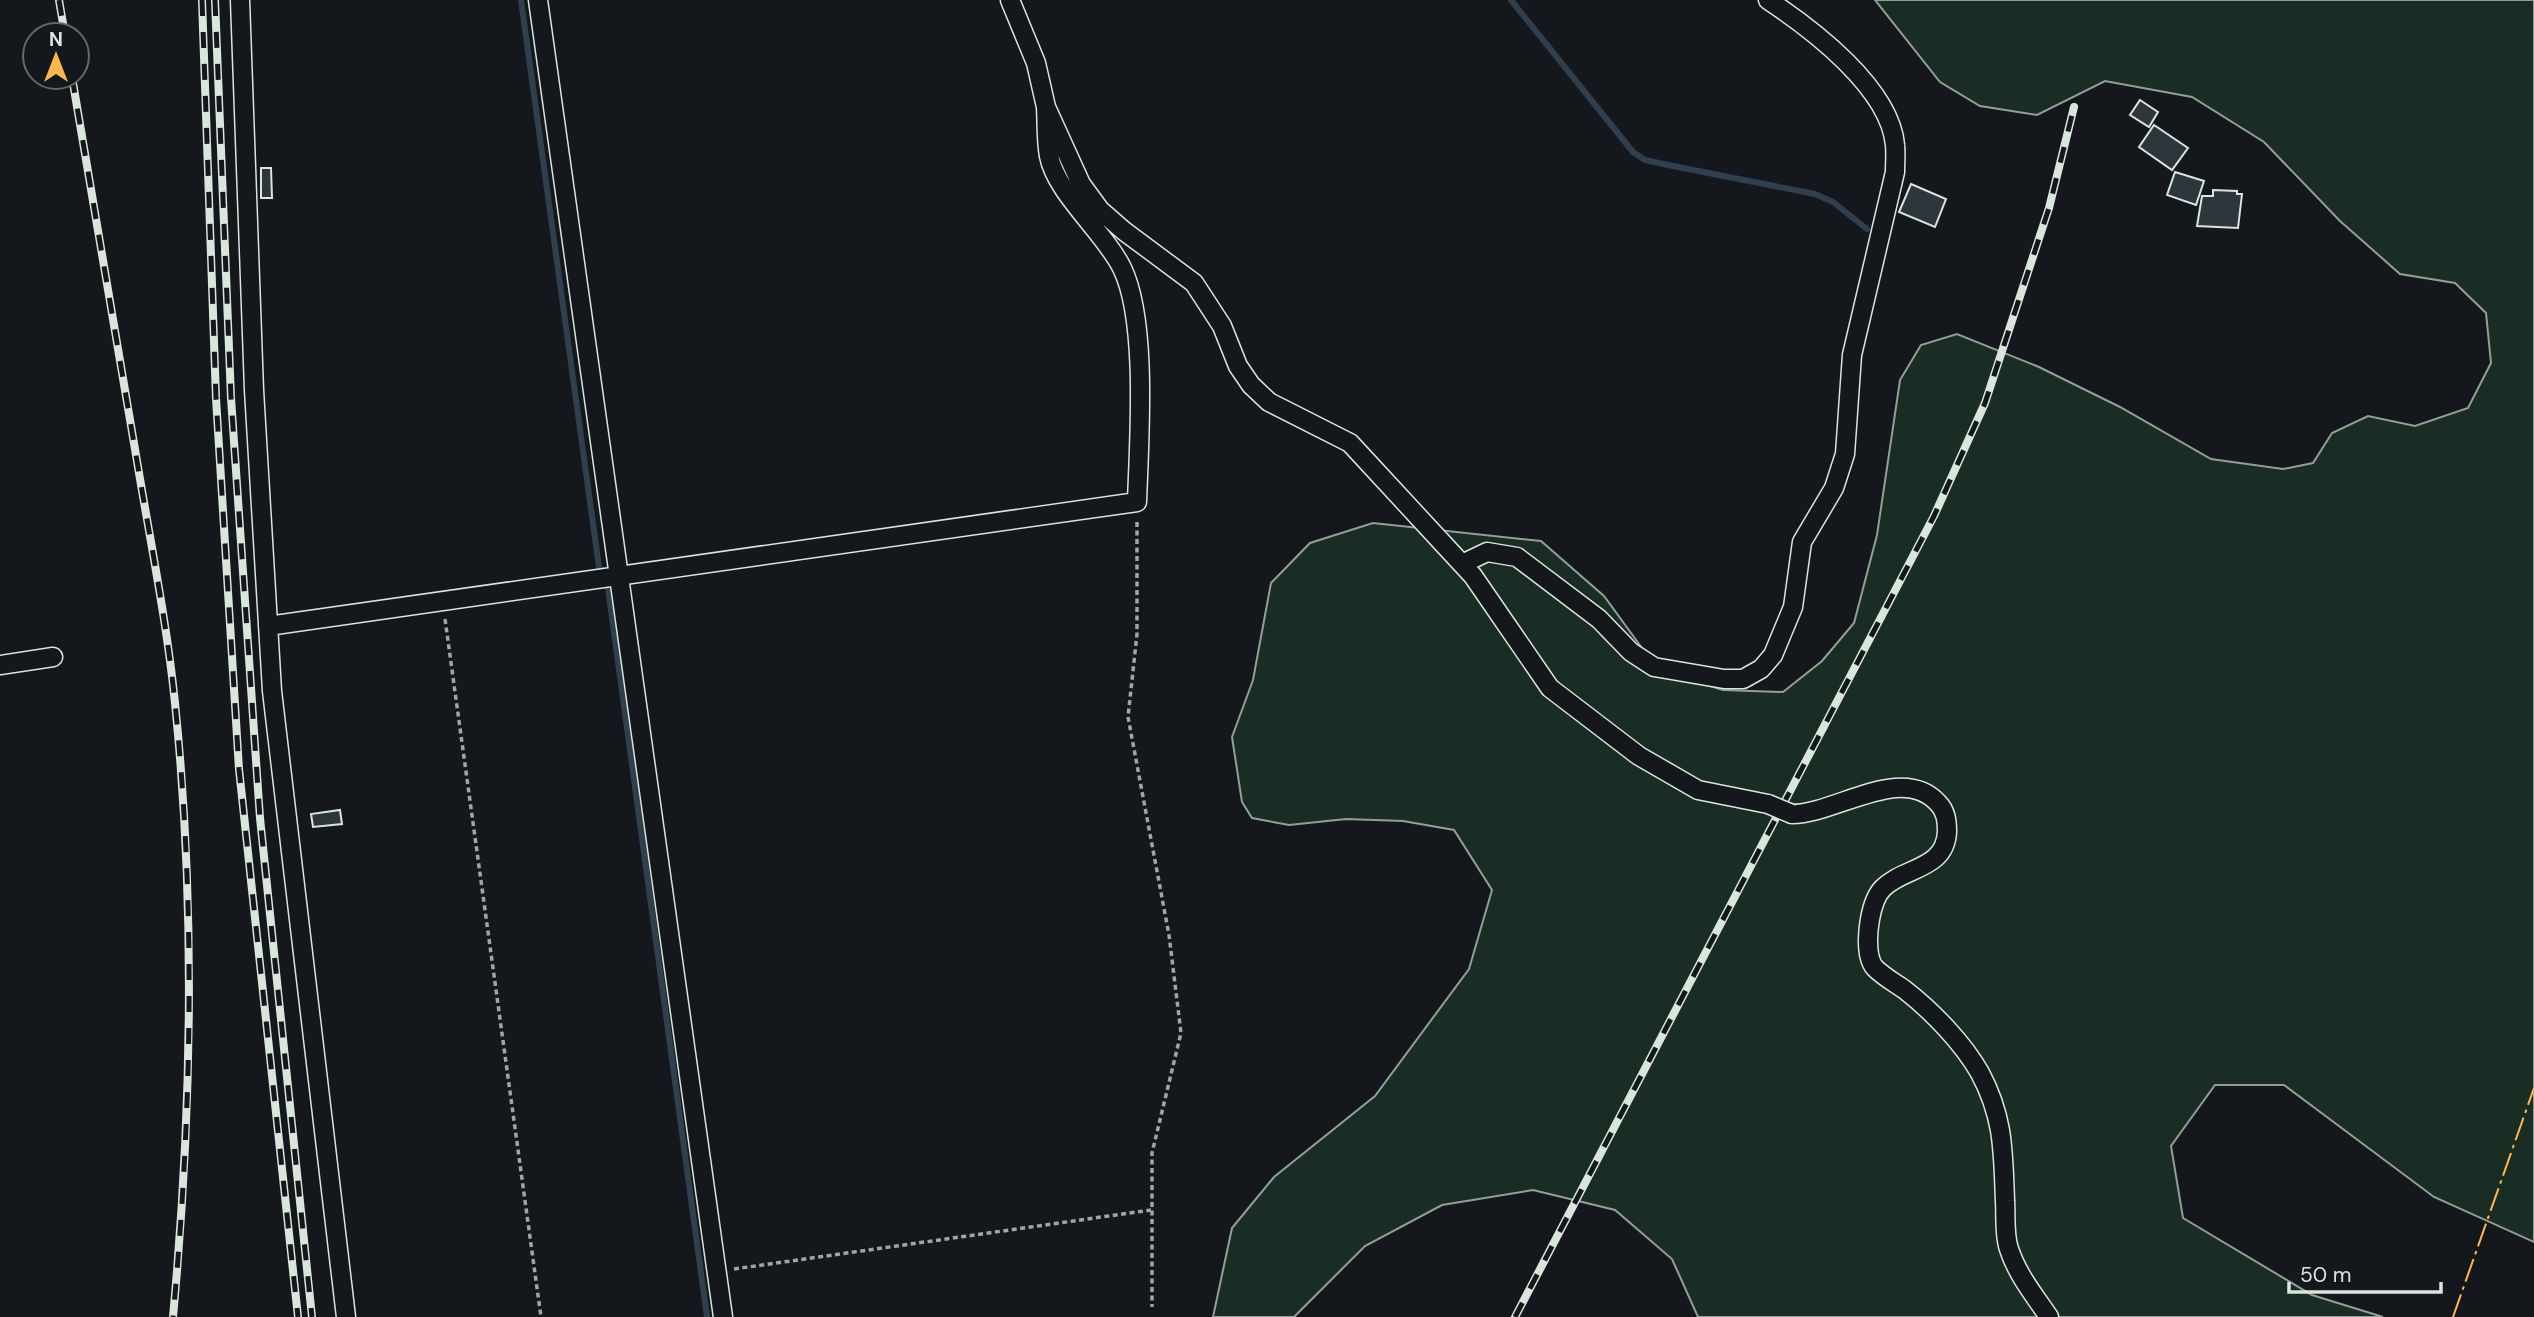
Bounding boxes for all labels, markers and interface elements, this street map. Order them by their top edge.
north arrow [21,21,91,91]
text: N [49,27,63,52]
scale bar [2289,1250,2441,1294]
text: 50 m [2300,1261,2351,1289]

